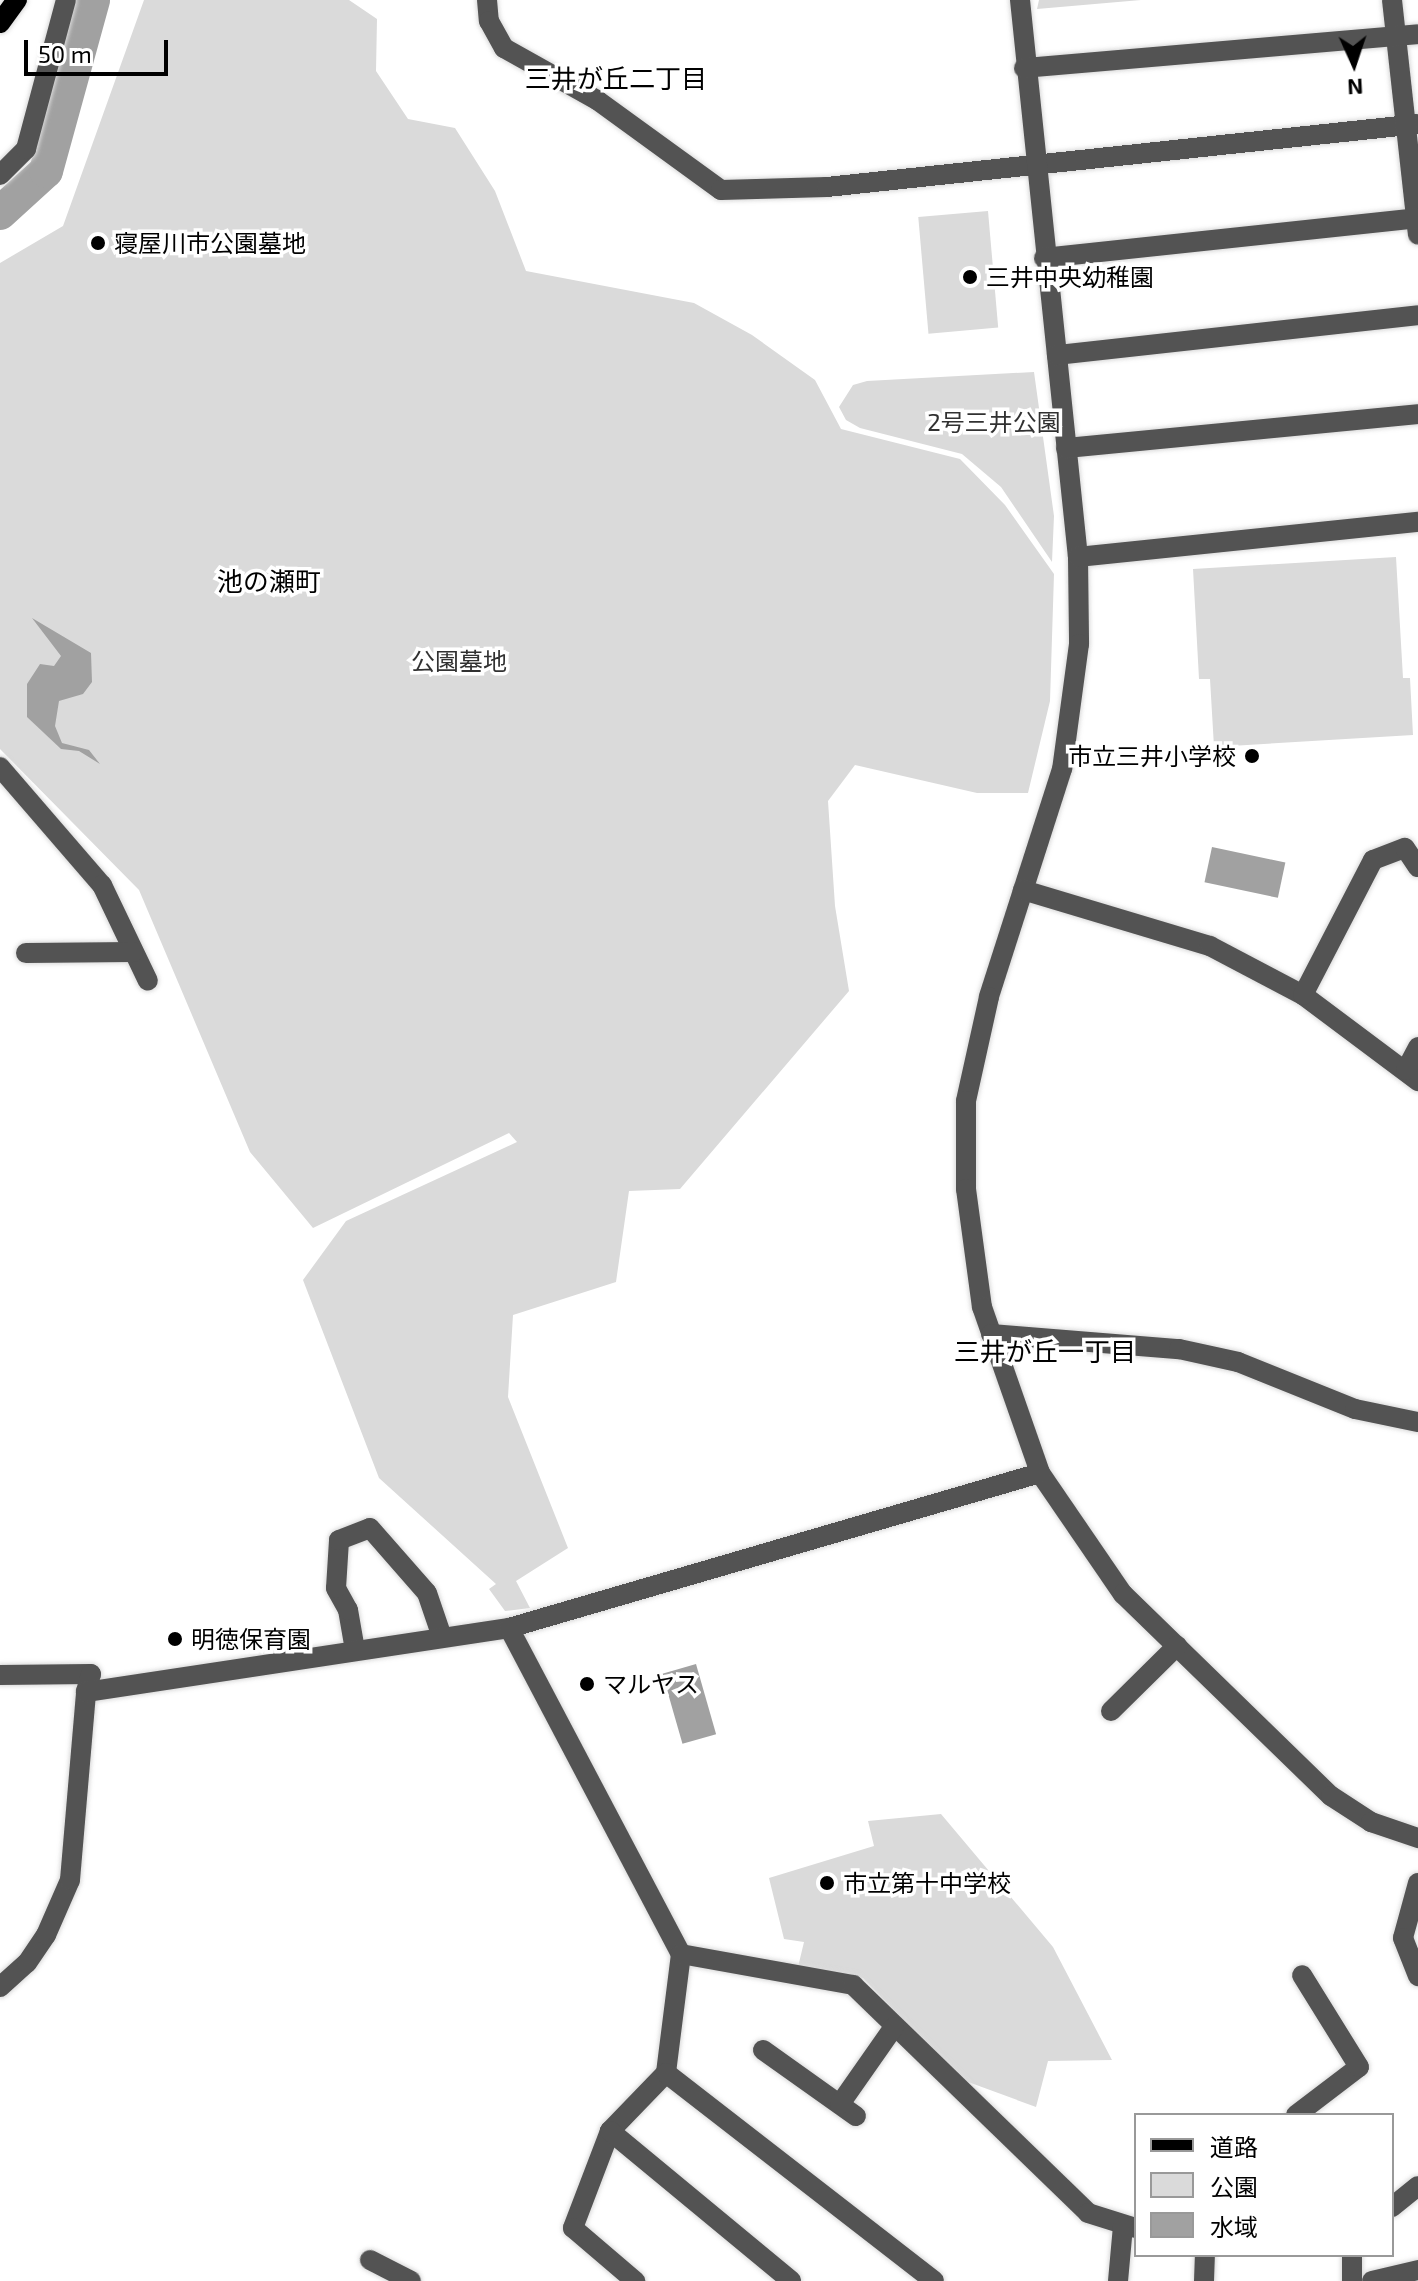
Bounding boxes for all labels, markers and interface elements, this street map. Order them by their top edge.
scale bar [28,24,172,74]
north arrow [1314,24,1394,104]
text: 50 m [38,39,92,68]
district label: 三井が丘二丁目 [525,62,707,94]
text: N [1347,75,1364,101]
place label: 寝屋川市公園墓地 [114,229,306,257]
marker: 寝屋川市公園墓地 [89,234,107,252]
place label: 三井中央幼稚園 [986,263,1154,291]
marker: 三井中央幼稚園 [961,268,979,286]
park label: 2号三井公園 [927,408,1061,436]
district label: 池の瀬町 [217,565,321,597]
park label: 公園墓地 [411,647,507,675]
place label: 市立三井小学校 [1068,742,1236,770]
marker: 市立三井小学校 [1243,747,1261,765]
district label: 三井が丘一丁目 [954,1335,1136,1367]
place label: 明徳保育園 [191,1625,311,1653]
marker: 明徳保育園 [166,1630,184,1648]
place label: マルヤス [603,1670,699,1698]
marker: マルヤス [578,1675,596,1693]
place label: 市立第十中学校 [843,1869,1011,1897]
marker: 市立第十中学校 [818,1874,836,1892]
legend [1134,2113,1394,2257]
text: 道路 [1210,2132,1258,2161]
text: 公園 [1210,2172,1258,2201]
text: 水域 [1210,2212,1258,2241]

